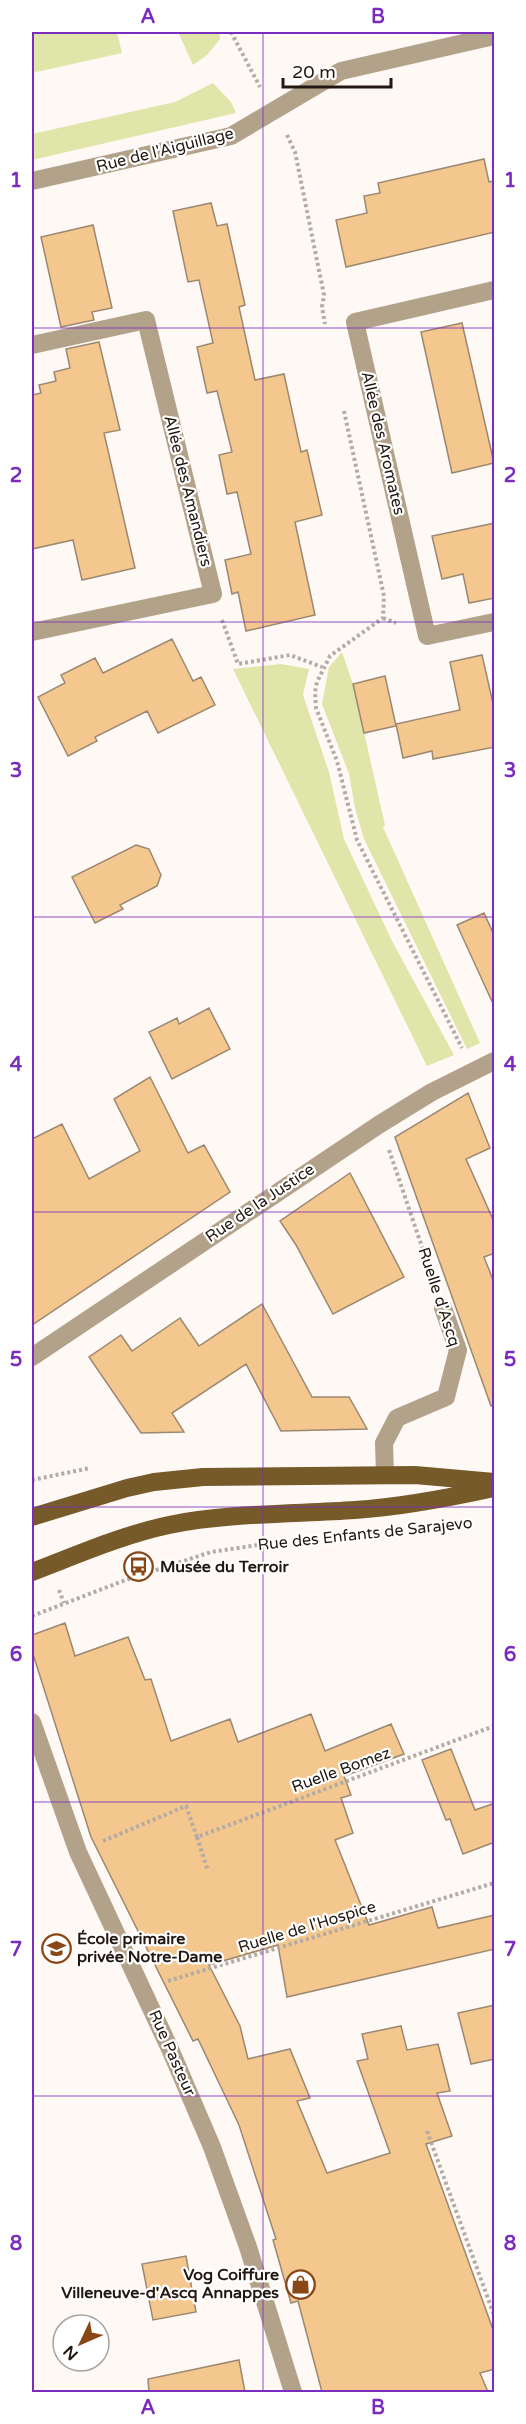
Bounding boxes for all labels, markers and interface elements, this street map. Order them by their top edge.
text: A [141,5,156,29]
text: B [371,5,385,29]
scale bar [283,51,391,89]
text: 20 m [292,61,336,83]
street label: Rue de l'Aiguillage [94,123,236,177]
text: 1 [10,169,22,193]
text: 1 [504,169,516,193]
street label: Allée des Aromates [357,369,409,517]
street label: Allée des Amandiers [160,413,216,569]
text: 2 [10,464,22,488]
text: 2 [504,464,516,488]
text: 3 [10,759,22,783]
text: 3 [504,759,516,783]
text: 4 [10,1053,23,1077]
text: 4 [504,1053,517,1077]
street label: Rue de la Justice [202,1159,318,1247]
street label: Ruelle d'Ascq [414,1245,464,1349]
text: 5 [10,1348,22,1372]
text: 5 [504,1348,516,1372]
street label: Rue des Enfants de Sarajevo [257,1513,473,1555]
bus stop icon: Musée du Terroir [123,1551,155,1583]
place label: Musée du Terroir [160,1557,289,1577]
text: 6 [10,1643,22,1667]
text: 6 [504,1643,516,1667]
street label: Ruelle Bomez [289,1743,393,1797]
street label: Ruelle de l'Hospice [236,1897,378,1957]
place label: École primaire privée Notre-Dame [77,1929,222,1967]
school or university icon: École primaire privée Notre-Dame [40,1932,72,1964]
text: 7 [10,1938,22,1962]
text: 7 [504,1938,516,1962]
street label: Rue Pasteur [144,2007,200,2100]
text: 8 [10,2232,22,2256]
text: 8 [504,2232,516,2256]
place label: Vog Coiffure Villeneuve-d'Ascq Annappes [61,2265,279,2303]
shop icon: Vog Coiffure Villeneuve-d'Ascq Annappes [284,2268,316,2300]
north arrow [51,2313,111,2373]
text: N [59,2341,83,2364]
text: A [141,2396,156,2420]
text: B [371,2396,385,2420]

